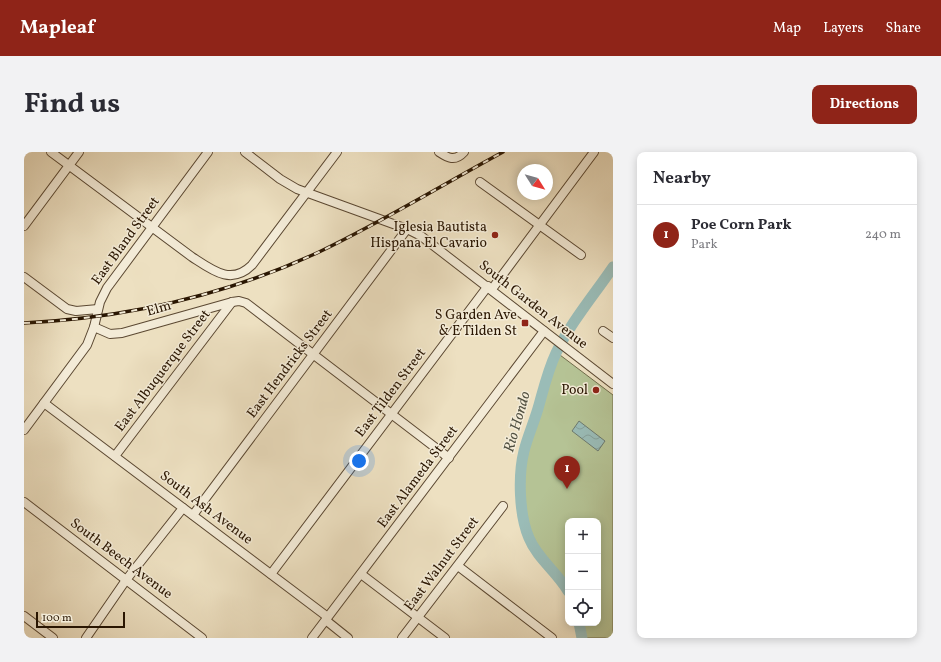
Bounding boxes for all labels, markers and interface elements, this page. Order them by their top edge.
text: Mapleaf [20,15,95,41]
text: Map [773,19,801,38]
text: Layers [823,19,863,38]
text: Share [885,19,921,38]
text: Find us [24,85,120,124]
button: Directions [812,85,917,124]
north arrow [517,164,553,200]
text: Nearby [653,167,711,190]
street label: East Bland Street [88,193,165,289]
text: Poe Corn Park [691,215,792,236]
place label: Iglesia Bautista Hispana El Cavario [370,218,487,253]
text: 1 [663,226,669,244]
text: 240 m [865,226,901,244]
marker: Iglesia Bautista Hispana El Cavario [490,230,500,240]
text: Park [691,236,718,254]
street label: South Garden Avenue [474,256,592,354]
street label: Elm [144,296,174,322]
street label: East Albuquerque Street [111,306,215,436]
street label: East Hendricks Street [243,306,337,422]
place label: S Garden Ave & E Tilden St [435,306,517,341]
marker: S Garden Ave & E Tilden St [520,318,530,328]
street label: East Tilden Street [351,345,431,441]
place label: Pool [561,381,588,400]
marker: Pool [591,385,601,395]
water label: Rio Hondo [499,389,537,455]
street label: East Alameda Street [373,422,463,532]
your location [349,451,369,471]
pin: 1 [554,456,580,489]
street label: South Ash Avenue [156,467,257,549]
street label: East Walnut Street [400,513,484,615]
street label: South Beech Avenue [66,514,177,604]
map controls [565,518,601,626]
button: + [565,518,601,554]
button: − [565,554,601,590]
button: locate [565,590,601,626]
scale bar [36,610,125,629]
text: 100 m [42,611,72,626]

